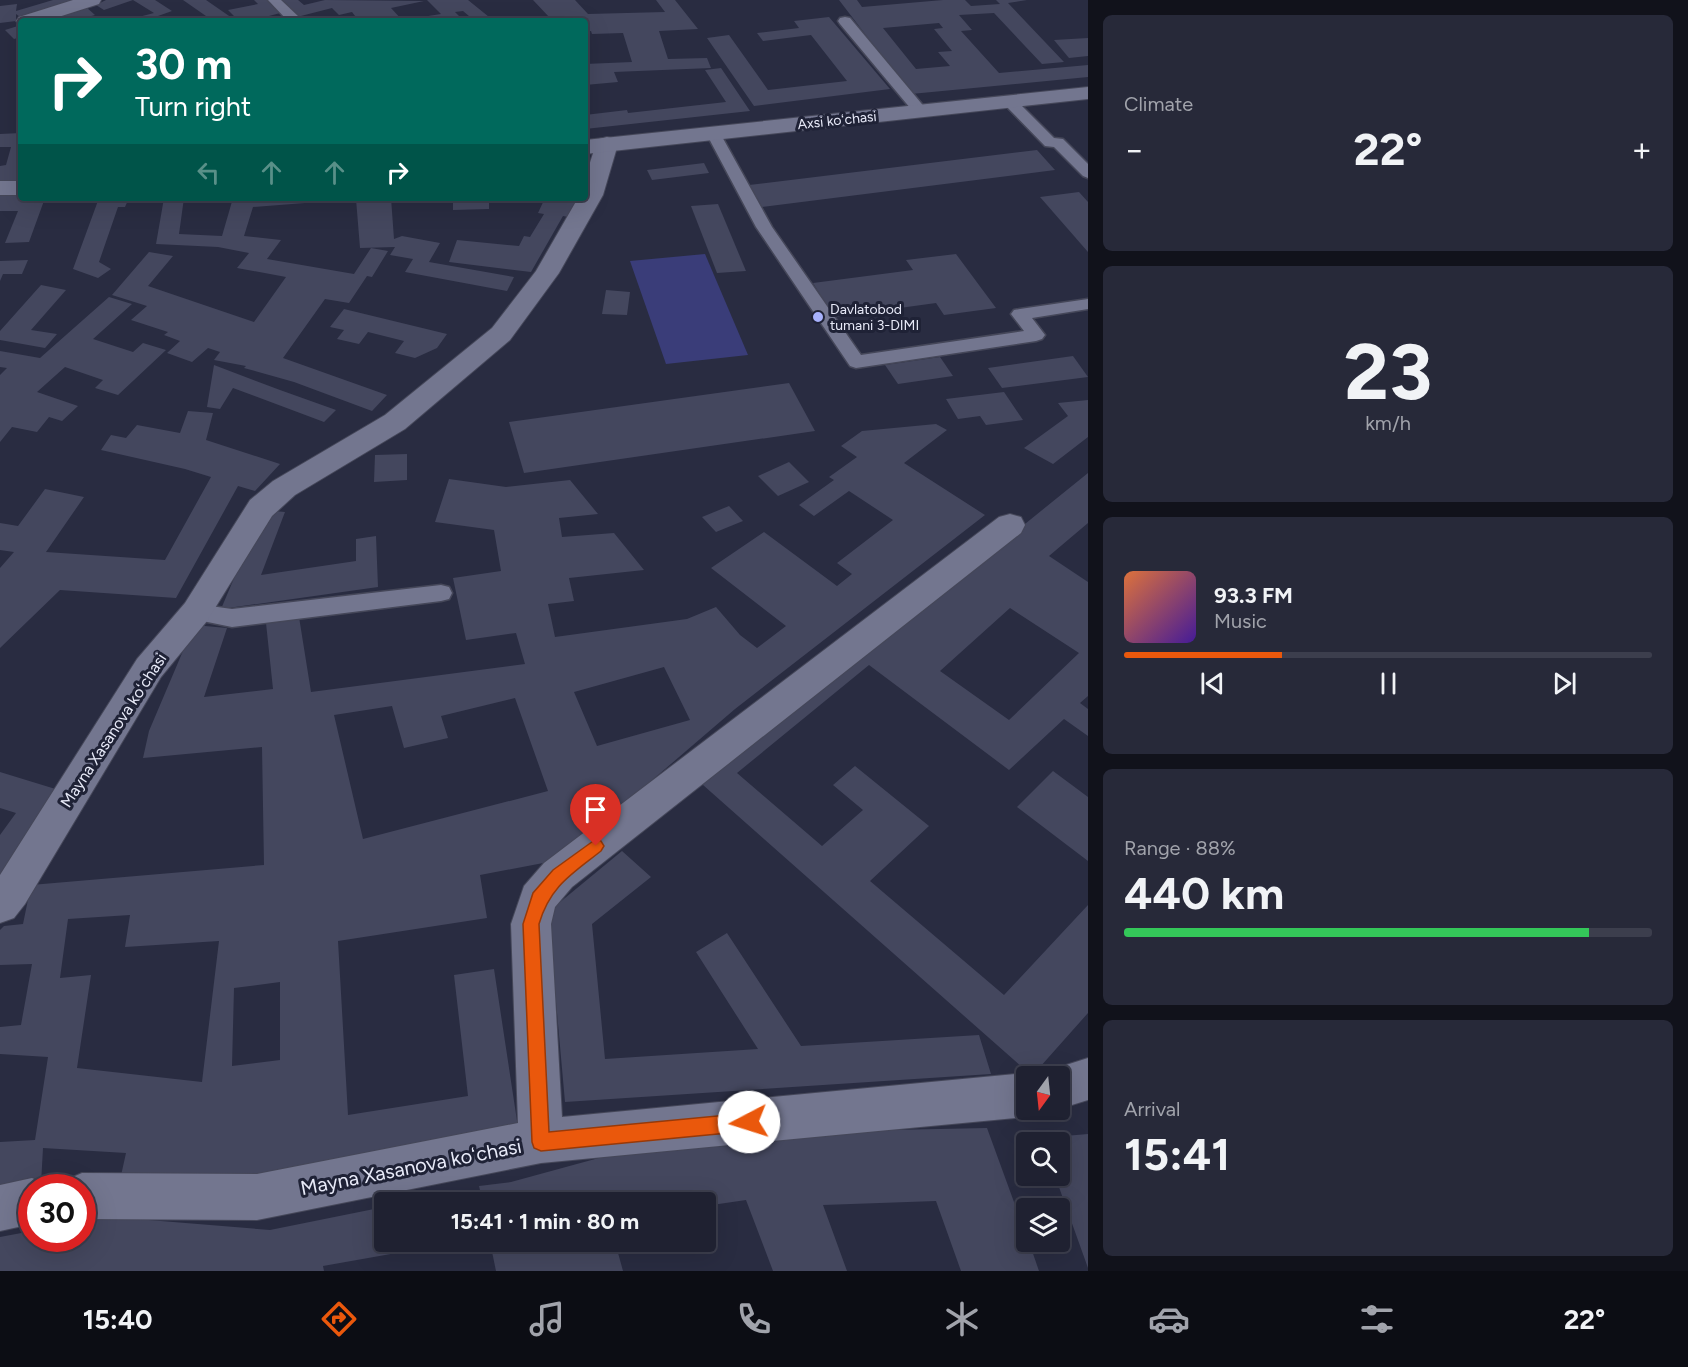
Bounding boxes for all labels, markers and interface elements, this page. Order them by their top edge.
text: 30 m [135,39,232,90]
icon: right [36,42,114,120]
text: Turn right [135,90,251,123]
text: Climate [1124,92,1193,116]
street label: Axsi koʻchasi [797,108,877,133]
text: 22° [1353,122,1423,176]
text: − [1124,130,1145,169]
text: + [1631,130,1652,169]
icon: left [192,156,225,189]
icon: ahead [255,156,288,189]
icon: ahead [318,156,351,189]
icon: right [381,156,414,189]
place label: Davlatobod tumani 3-DIMI [830,301,919,334]
marker: Davlatobod tumani 3-DIMI [811,310,825,324]
text: 23 [1344,325,1432,419]
text: km/h [1365,411,1411,435]
text: 93.3 FM [1214,582,1293,609]
text: Music [1214,609,1267,633]
street label: Mayna Xasanova koʻchasi [56,650,170,811]
icon: previous [1196,667,1229,700]
icon: pause [1372,667,1405,700]
icon: next [1548,667,1581,700]
pin [570,784,621,846]
icon: arrive [579,793,612,826]
text: Range · 88% [1124,836,1236,860]
text: 440 km [1124,866,1284,920]
north arrow [1016,1066,1070,1120]
map controls [1016,1066,1070,1252]
position arrow [717,1090,781,1154]
text: Arrival [1124,1097,1180,1121]
text: 15:41 [1124,1127,1230,1181]
button: search [1016,1132,1070,1186]
street label: Mayna Xasanova koʻchasi [298,1134,524,1200]
speed limit sign: 30 [18,1174,96,1252]
button: layers [1016,1198,1070,1252]
text: 15:41 · 1 min · 80 m [451,1208,639,1235]
icon: directions [318,1298,360,1340]
icon: music [526,1298,568,1340]
icon: phone [733,1298,775,1340]
icon: climate [941,1298,983,1340]
icon: car [1148,1298,1190,1340]
icon: filters [1356,1298,1398,1340]
text: 15:40 [83,1303,153,1336]
text: 22° [1564,1303,1605,1336]

